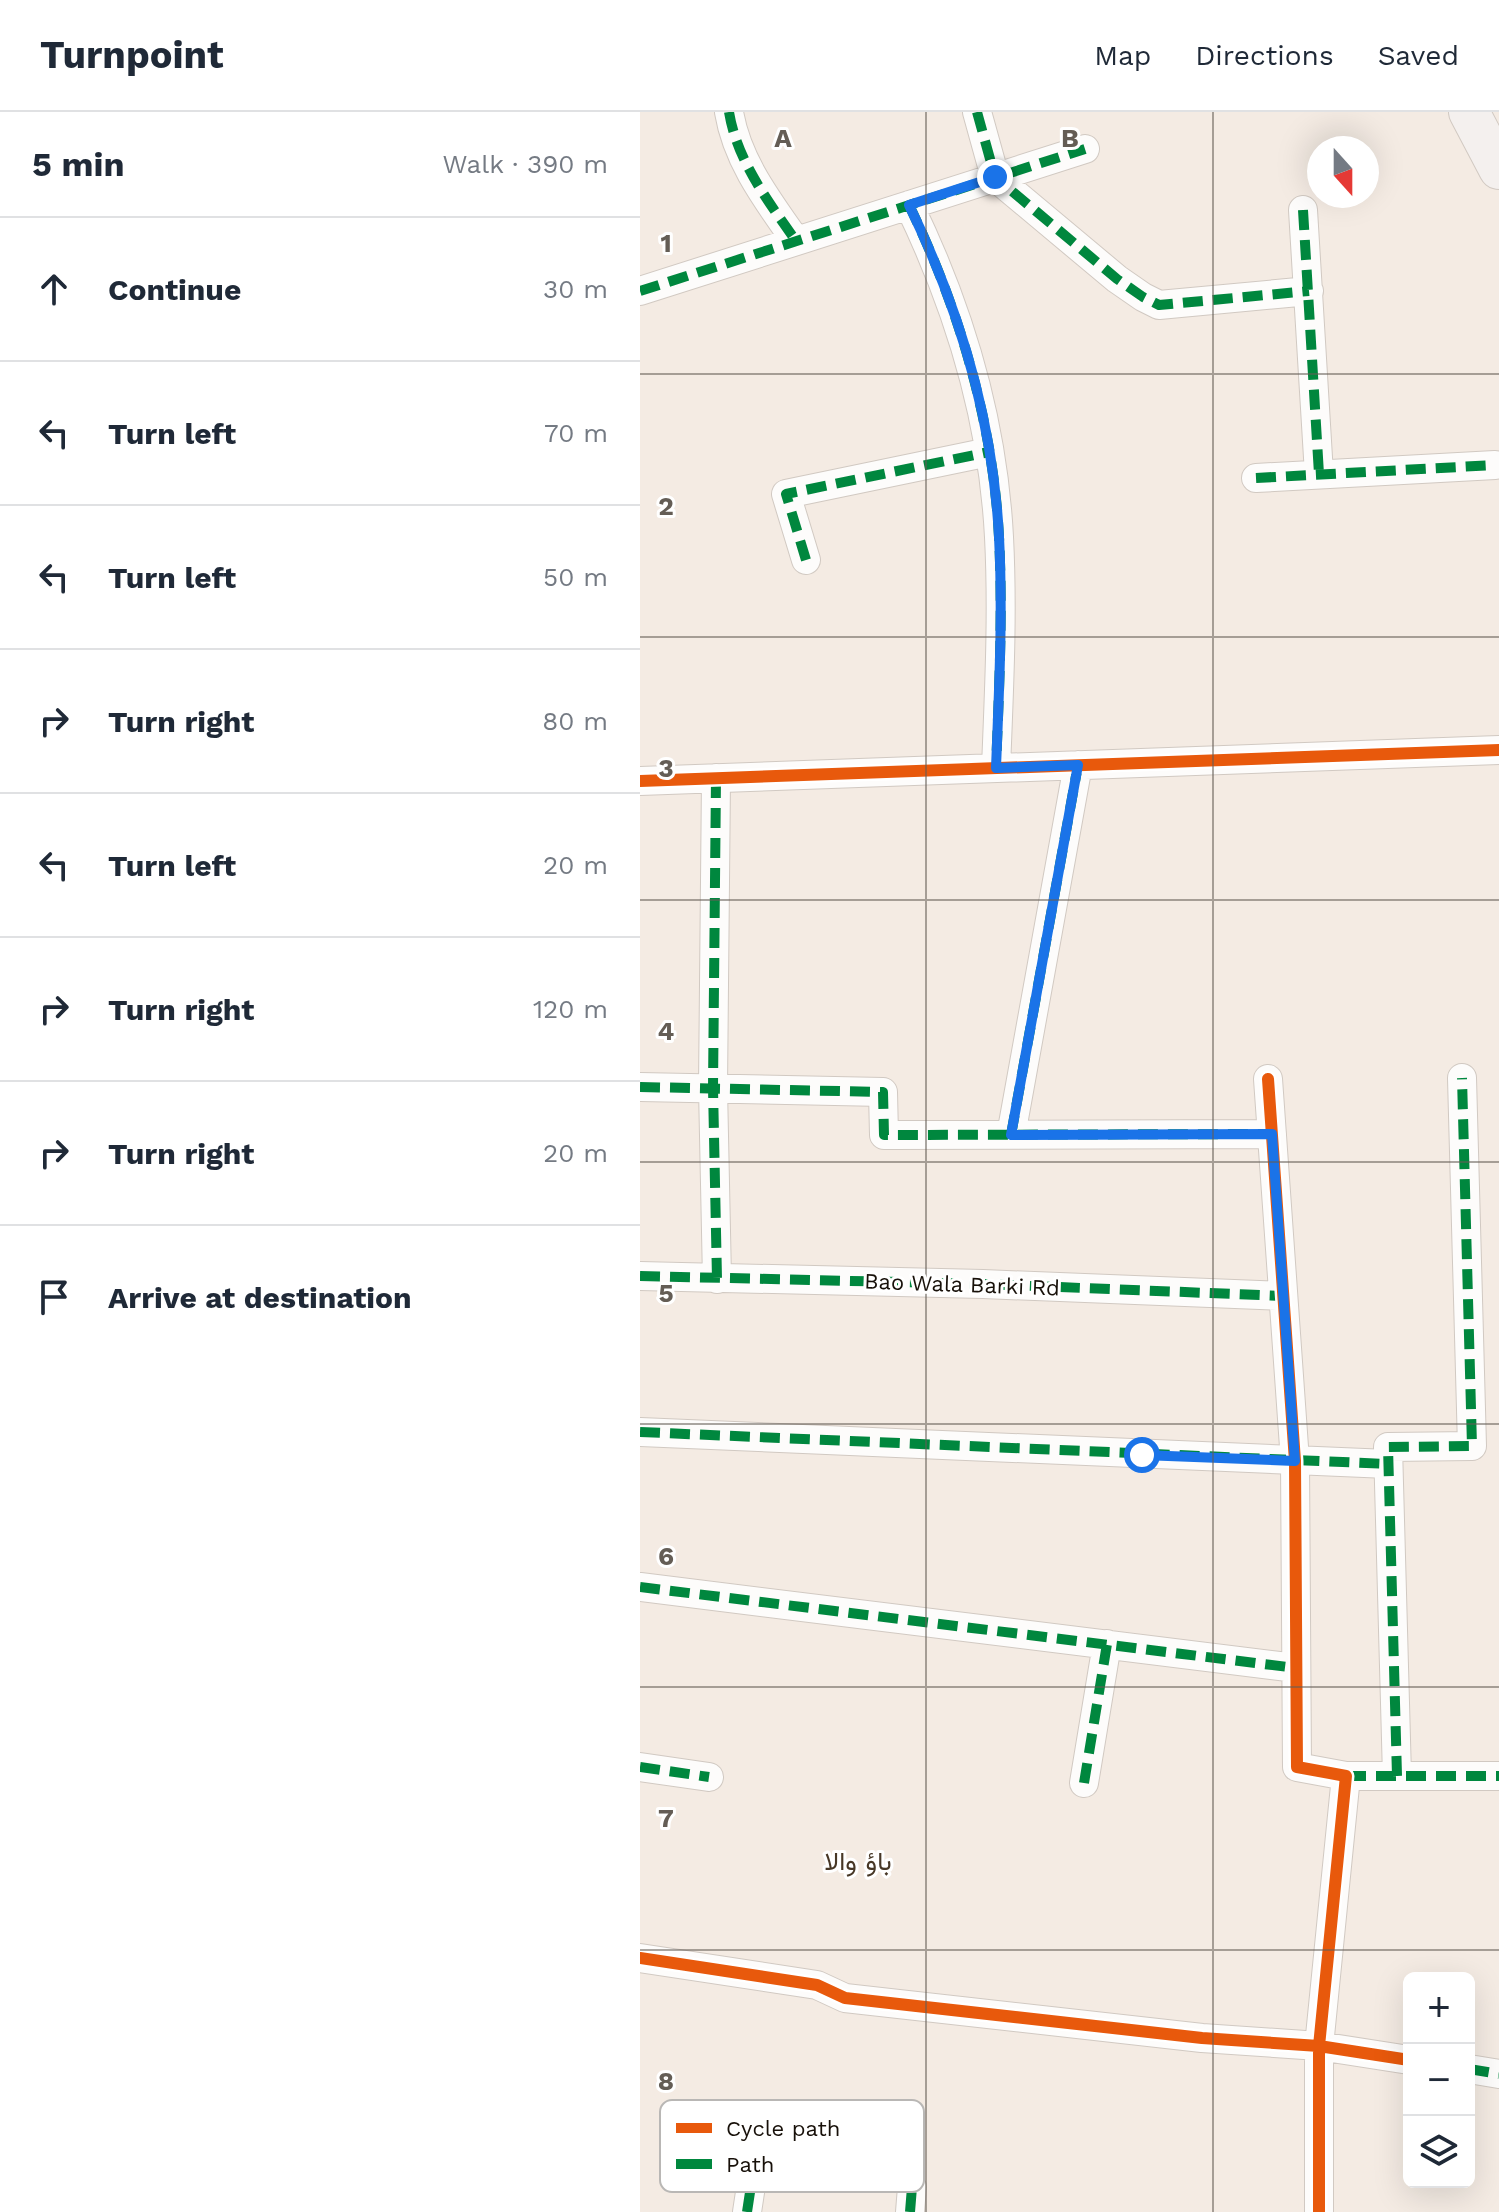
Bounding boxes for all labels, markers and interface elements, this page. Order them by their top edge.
text: Turnpoint [40,33,224,77]
text: Map [1094,39,1151,72]
text: Directions [1195,39,1334,72]
text: Saved [1378,39,1459,72]
text: A [774,123,792,153]
text: B [1061,123,1079,153]
north arrow [1307,136,1379,208]
text: 5 min [32,144,125,184]
text: Walk · 390 m [443,149,608,179]
route end [977,159,1013,195]
text: 1 [660,228,672,258]
icon: ahead [32,267,76,311]
text: Continue [108,272,241,307]
text: 30 m [543,274,608,304]
icon: left [32,411,76,455]
text: Turn left [108,416,236,451]
text: 70 m [544,418,608,448]
text: 2 [658,491,674,521]
icon: left [32,555,76,599]
text: Turn left [108,560,236,595]
text: 50 m [543,562,608,592]
icon: right [32,699,76,743]
text: Turn right [108,704,254,739]
text: 80 m [542,706,608,736]
text: 3 [658,753,674,783]
icon: left [32,843,76,887]
text: Turn left [108,848,236,883]
text: 20 m [543,850,608,880]
icon: right [32,987,76,1031]
text: Turn right [108,992,254,1027]
text: 120 m [533,994,608,1024]
text: 4 [658,1016,675,1046]
icon: right [32,1131,76,1175]
text: Turn right [108,1136,254,1171]
text: 20 m [543,1138,608,1168]
street label: Bao Wala Barki Rd [864,1269,1060,1300]
icon: arrive [32,1275,76,1319]
text: 5 [658,1278,674,1308]
text: Arrive at destination [108,1280,412,1315]
route start [1124,1437,1160,1473]
text: 6 [658,1541,674,1571]
text: 7 [658,1803,674,1833]
district label: باؤ والا [824,1846,892,1877]
map controls [1403,1972,1475,2188]
button: + [1403,1972,1475,2044]
button: − [1403,2044,1475,2116]
text: 8 [658,2066,674,2096]
legend [660,2100,924,2192]
text: Cycle path [726,2116,840,2141]
button: layers [1403,2116,1475,2188]
text: Path [726,2152,774,2177]

